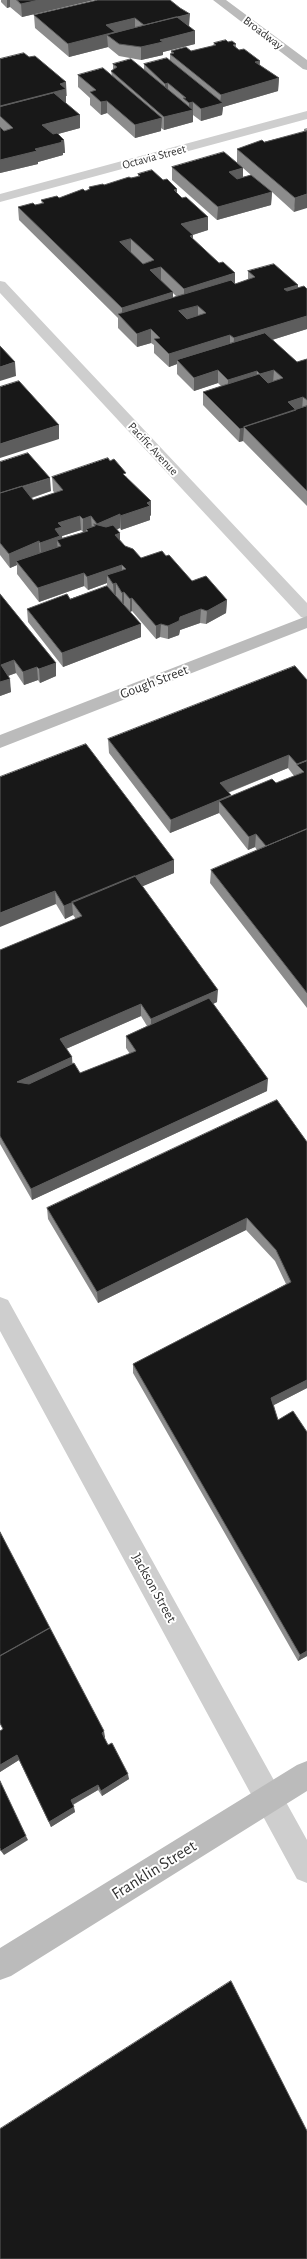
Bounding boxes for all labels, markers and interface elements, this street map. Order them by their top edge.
street label: Broadway [240,13,286,53]
street label: Octavia Street [121,142,187,172]
street label: Pacific Avenue [125,420,181,478]
street label: Gough Street [118,661,190,703]
street label: Jackson Street [128,1550,180,1626]
street label: Franklin Street [108,1836,200,1904]

